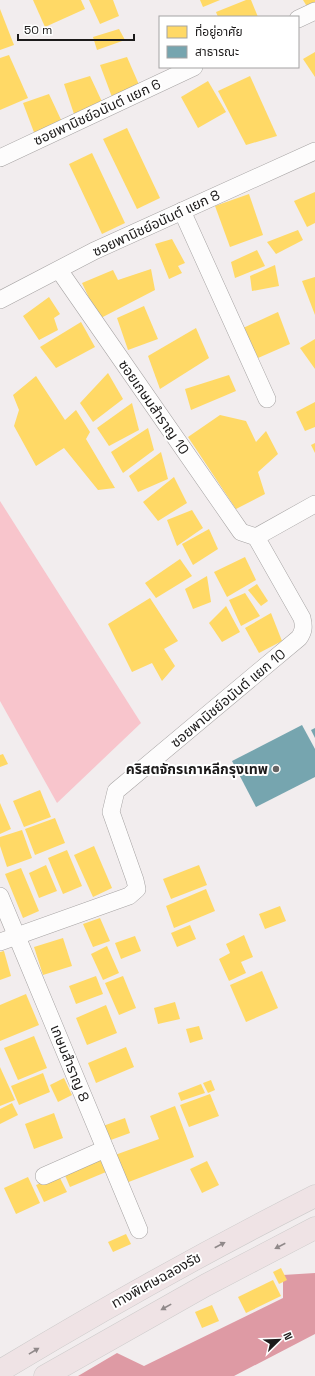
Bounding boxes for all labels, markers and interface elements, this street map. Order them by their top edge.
scale bar [18,16,134,42]
legend [159,16,299,68]
text: 50 m [24,22,52,38]
text: ที่อยู่อาศัย [195,23,243,40]
text: สาธารณะ [195,44,239,60]
street label: ซอยพานิชย์อนันต์ แยก 6 [31,75,163,149]
street label: ซอยพานิชย์อนันต์ แยก 8 [89,185,223,260]
street label: ซอยเกษมสำราญ 10 [115,356,193,458]
street label: ซอยพานิชย์อนันต์ แยก 10 [167,645,289,751]
place label: คริสตจักรเกาหลีกรุงเทพ [126,760,268,778]
marker: คริสตจักรเกาหลีกรุงเทพ [271,764,281,774]
street label: เกษมสำราญ 8 [46,1022,94,1104]
one-way arrow [214,1242,226,1249]
one-way arrow [275,1243,286,1250]
street label: ทางพิเศษฉลองรัช [108,1248,204,1312]
one-way arrow [160,1304,171,1311]
north arrow [259,1320,299,1360]
text: N [280,1330,296,1342]
one-way arrow [28,1347,40,1354]

